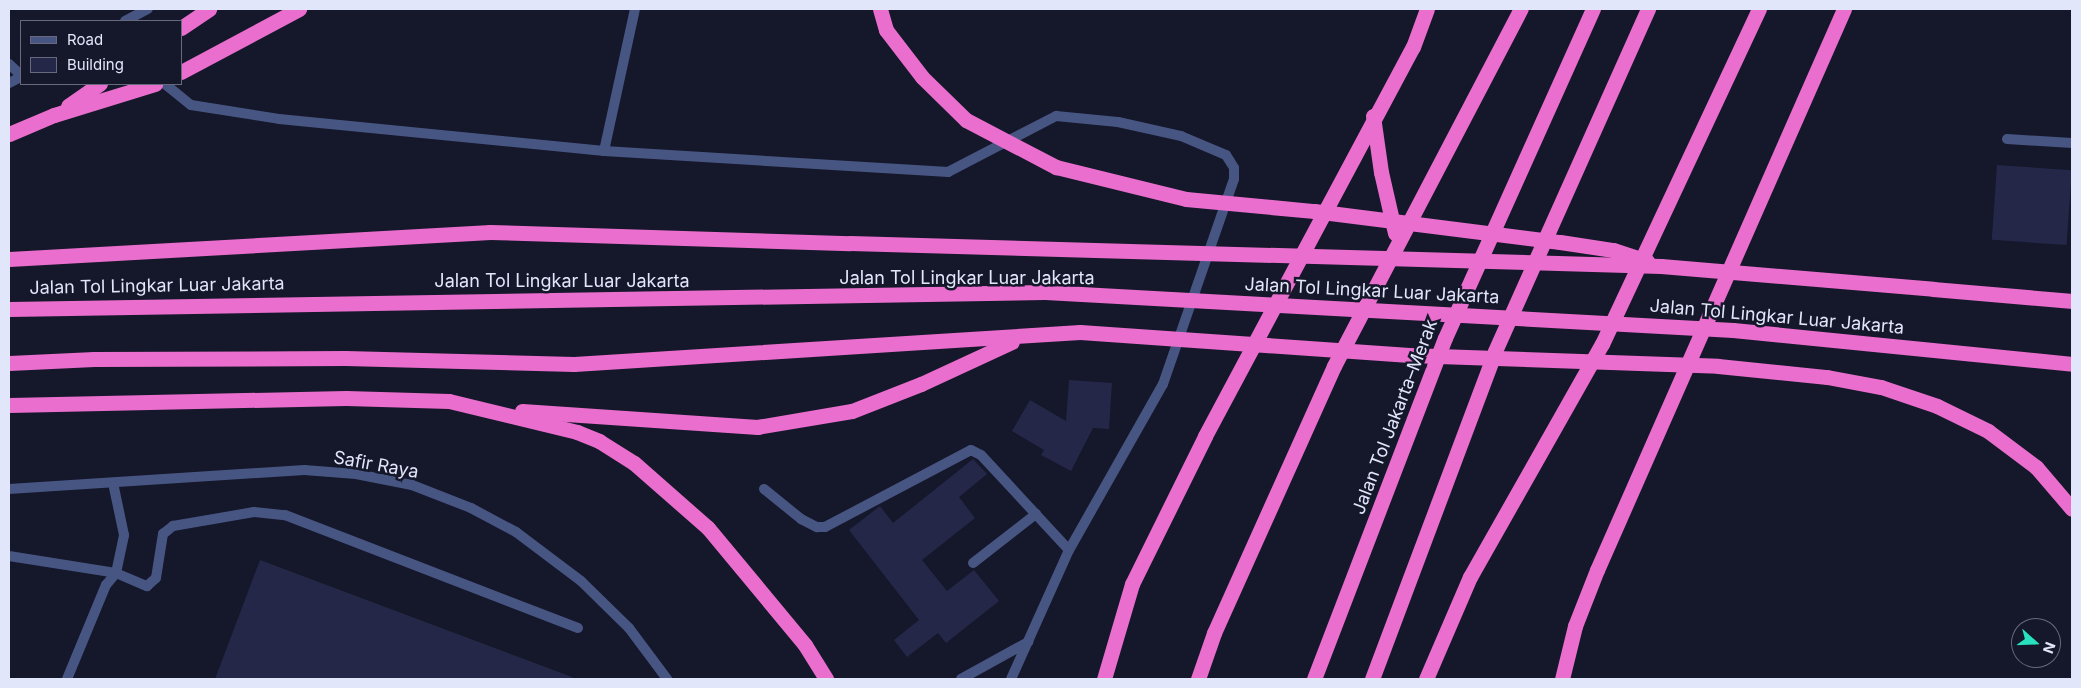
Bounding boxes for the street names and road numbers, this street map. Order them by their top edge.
street label: Jalan Tol Lingkar Luar Jakarta [839,267,1095,289]
street label: Jalan Tol Lingkar Luar Jakarta [434,270,690,292]
street label: Jalan Tol Lingkar Luar Jakarta [29,273,285,299]
street label: Jalan Tol Lingkar Luar Jakarta [1244,274,1500,308]
street label: Jalan Tol Lingkar Luar Jakarta [1649,295,1905,339]
street label: Jalan Tol Jakarta–Merak [1348,317,1442,517]
street label: Safir Raya [332,447,420,483]

